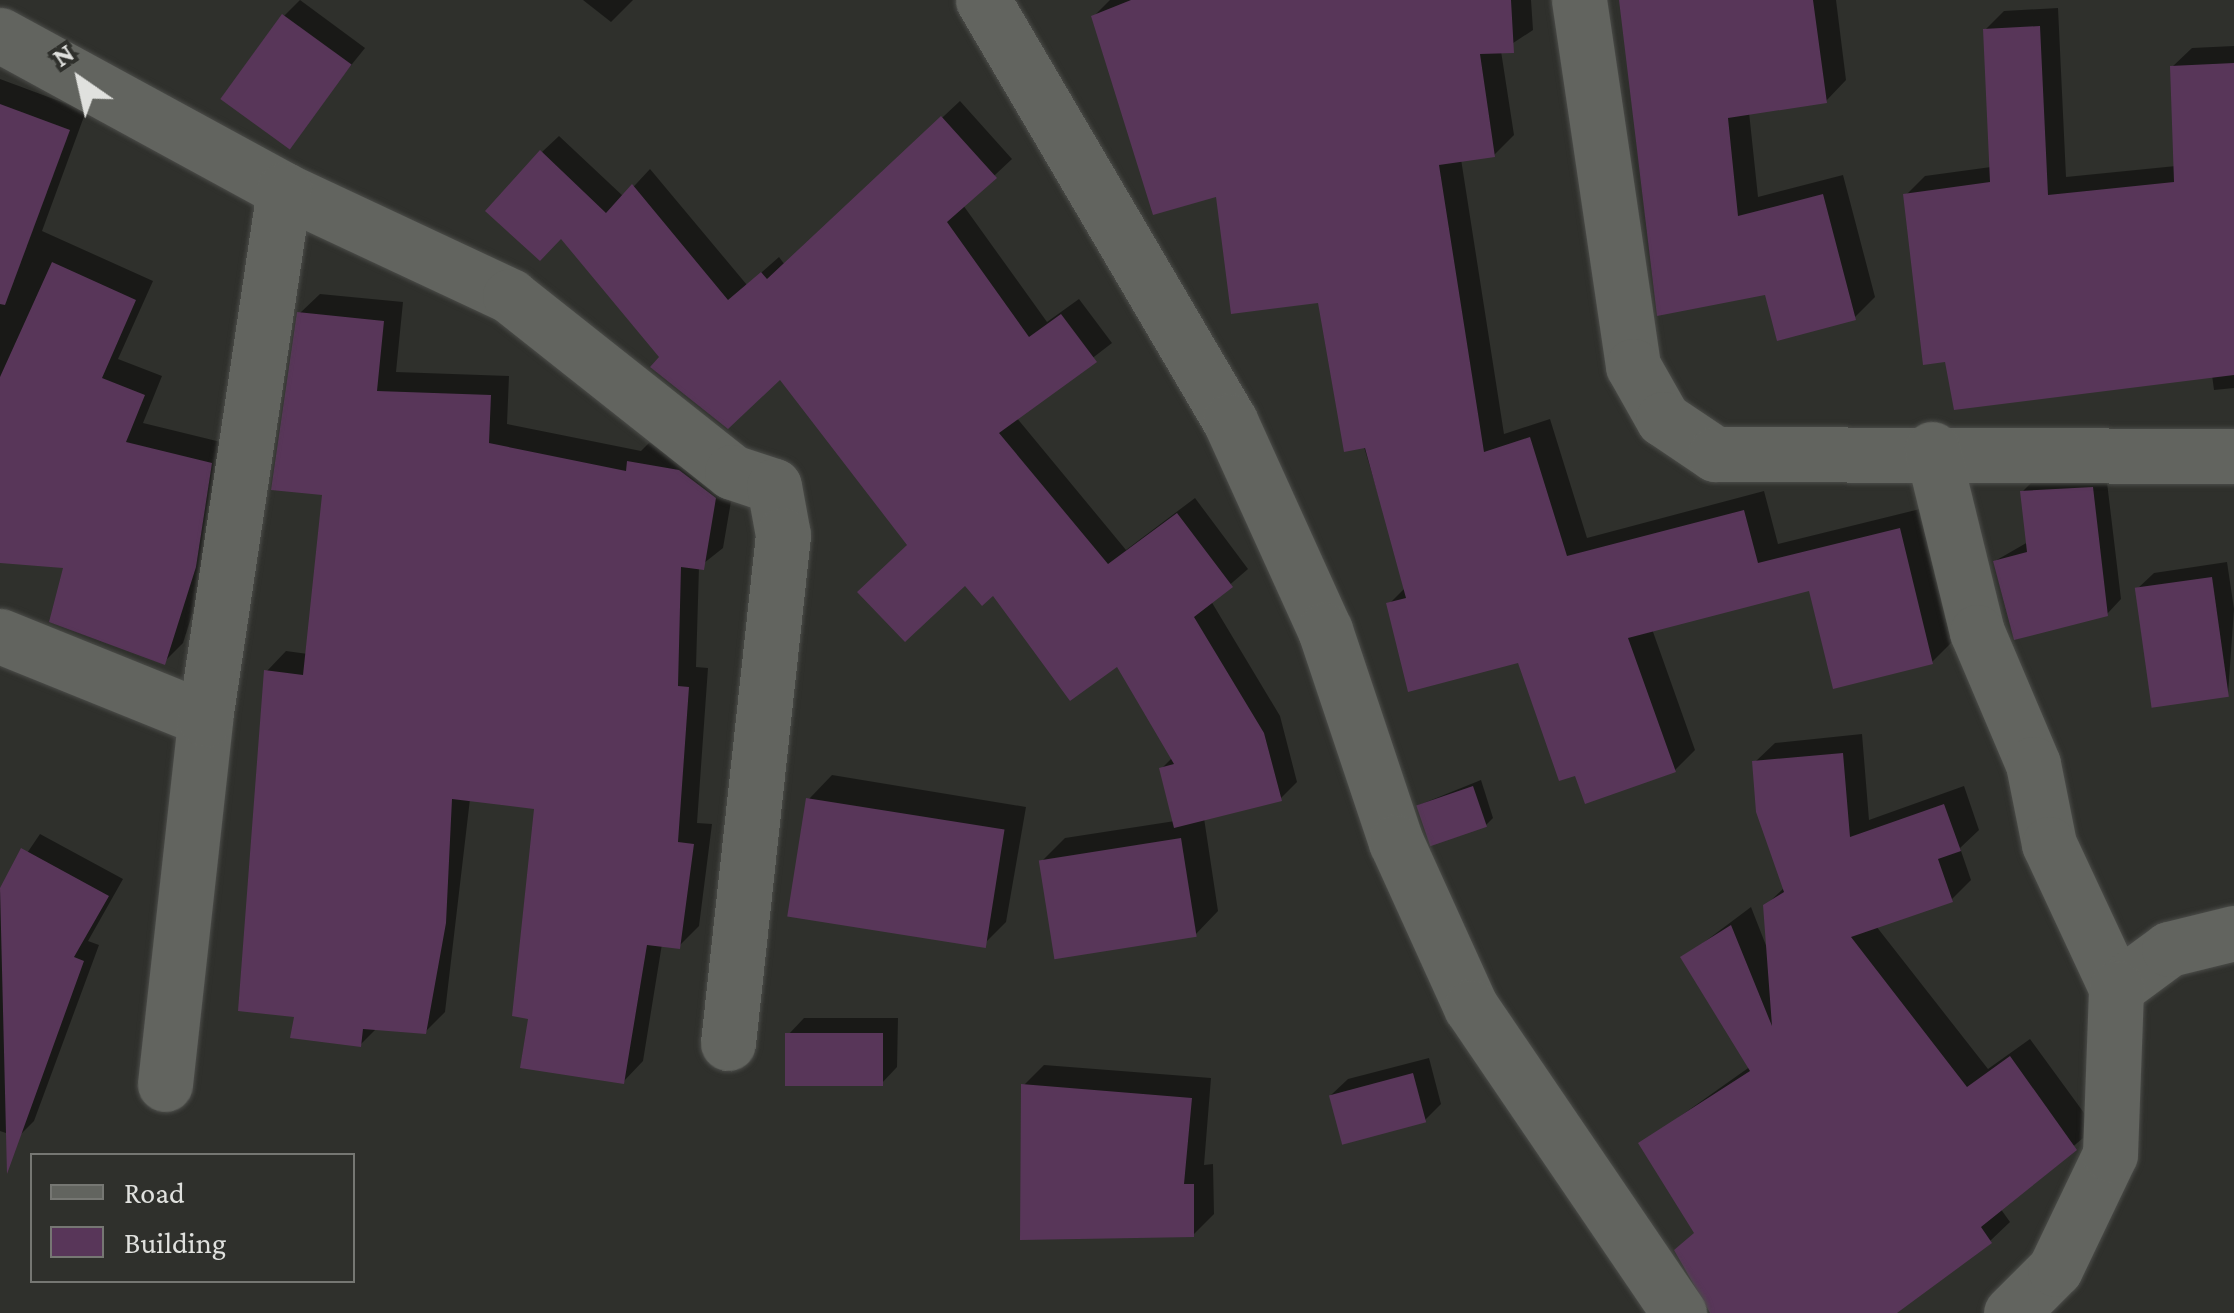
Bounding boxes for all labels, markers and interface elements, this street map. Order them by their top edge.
north arrow [30,30,130,130]
text: N [46,37,80,73]
legend [30,1153,355,1283]
text: Road [124,1176,185,1209]
text: Building [124,1226,226,1259]

